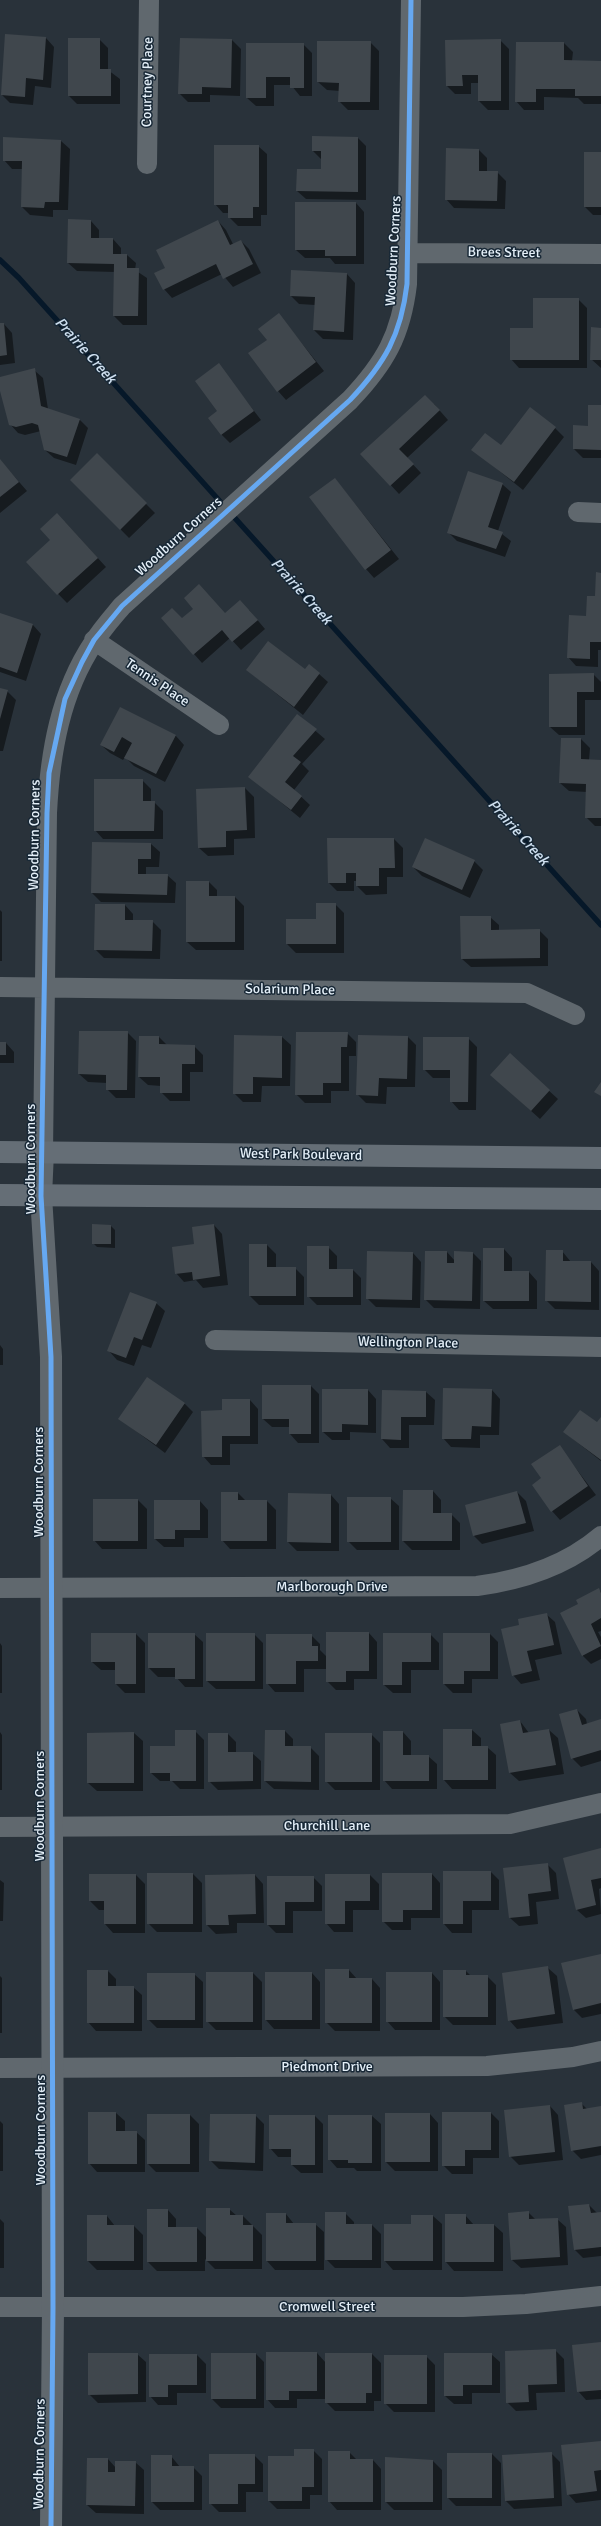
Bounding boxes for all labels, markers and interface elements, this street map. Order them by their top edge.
street label: Courtney Place [139,37,157,127]
street label: Woodburn Corners [383,195,405,307]
street label: Brees Street [467,244,541,262]
water label: Prairie Creek [51,314,119,388]
street label: Woodburn Corners [132,494,226,580]
water label: Prairie Creek [267,555,335,629]
street label: Tennis Place [122,655,192,711]
street label: Woodburn Corners [26,779,44,891]
water label: Prairie Creek [484,796,552,870]
street label: Solarium Place [245,981,335,999]
street label: Woodburn Corners [23,1104,39,1214]
street label: West Park Boulevard [240,1146,362,1164]
street label: Wellington Place [358,1334,458,1352]
street label: Woodburn Corners [31,1427,47,1537]
street label: Marlborough Drive [276,1579,388,1595]
street label: Woodburn Corners [32,1751,48,1861]
street label: Churchill Lane [284,1818,370,1834]
street label: Piedmont Drive [281,2059,373,2075]
street label: Woodburn Corners [33,2075,49,2185]
street label: Cromwell Street [279,2299,375,2315]
street label: Woodburn Corners [31,2398,49,2510]

